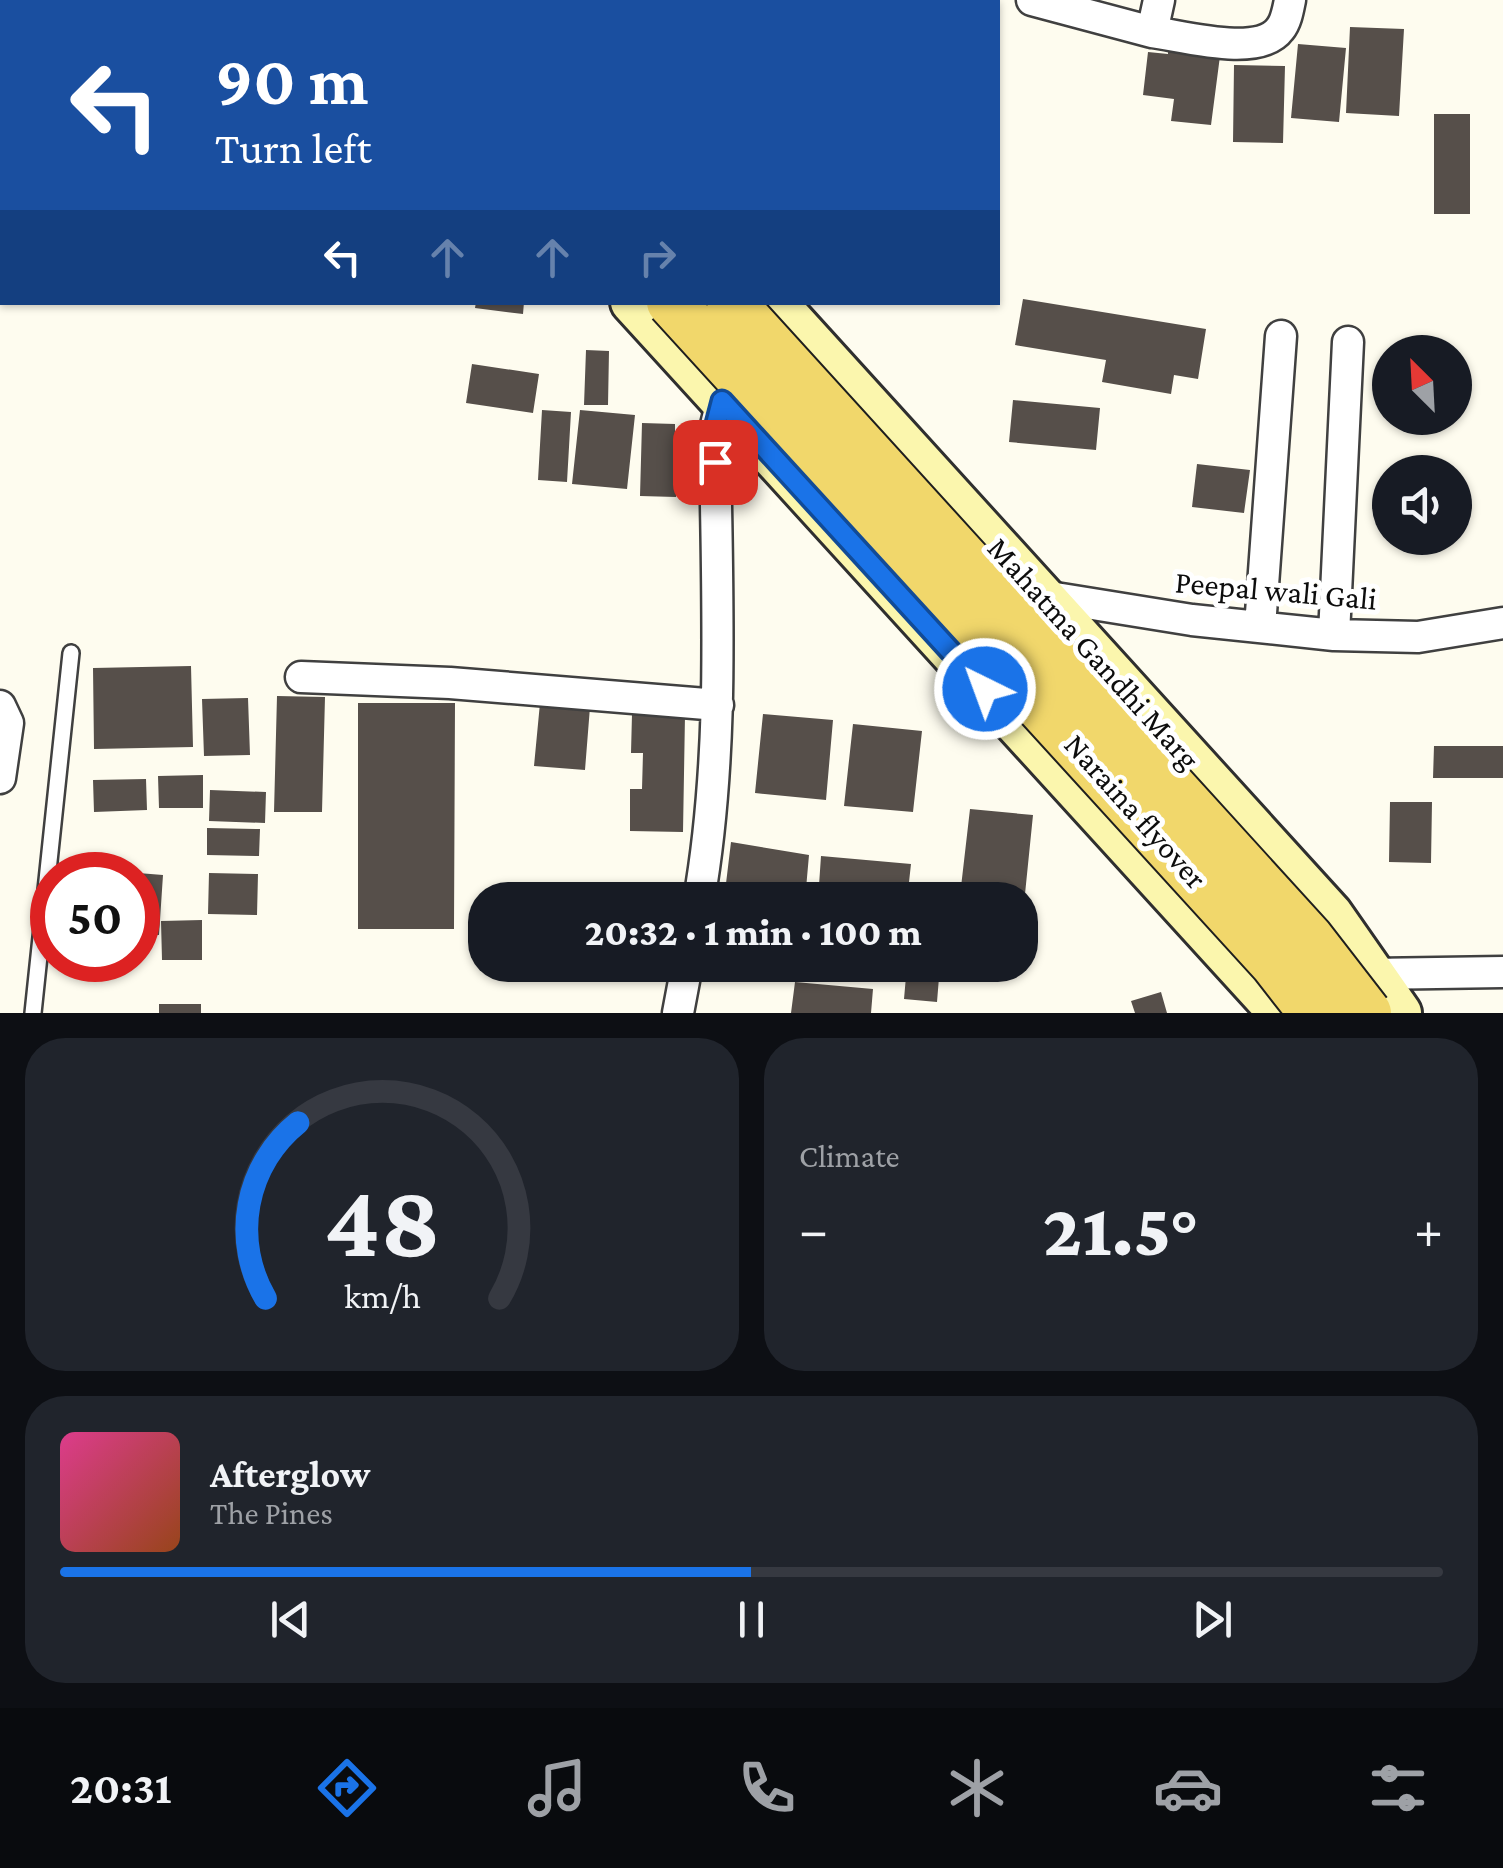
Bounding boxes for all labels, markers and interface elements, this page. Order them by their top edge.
icon: left [50,40,180,170]
text: 90 m [215,41,368,119]
text: Turn left [215,123,372,173]
icon: left [315,230,370,285]
icon: ahead [420,230,475,285]
icon: ahead [525,230,580,285]
icon: right [630,230,685,285]
north arrow [1372,335,1472,435]
map controls [1372,335,1472,555]
pin [673,420,758,505]
icon: arrive [688,435,743,490]
button: sound [1372,455,1472,555]
street label: Mahatma Gandhi Marg [981,530,1207,776]
street label: Peepal wali Gali [1174,563,1378,617]
position arrow [933,637,1037,741]
street label: Naraina flyover [1057,726,1215,896]
speed limit sign: 50 [30,852,160,982]
text: 20:32 · 1 min · 100 m [584,911,922,953]
text: Climate [799,1138,900,1174]
text: 48 [324,1163,440,1278]
text: 21.5° [1043,1188,1199,1271]
text: − [799,1199,828,1260]
text: + [1414,1199,1443,1260]
text: km/h [343,1276,421,1316]
text: Afterglow [210,1453,370,1495]
text: The Pines [210,1495,333,1531]
icon: previous [263,1592,318,1647]
icon: pause [724,1592,779,1647]
icon: next [1185,1592,1240,1647]
icon: directions [312,1753,382,1823]
icon: music [522,1753,592,1823]
icon: phone [732,1753,802,1823]
icon: climate [942,1753,1012,1823]
icon: car [1153,1753,1223,1823]
icon: filters [1363,1753,1433,1823]
text: 20:31 [70,1763,172,1813]

